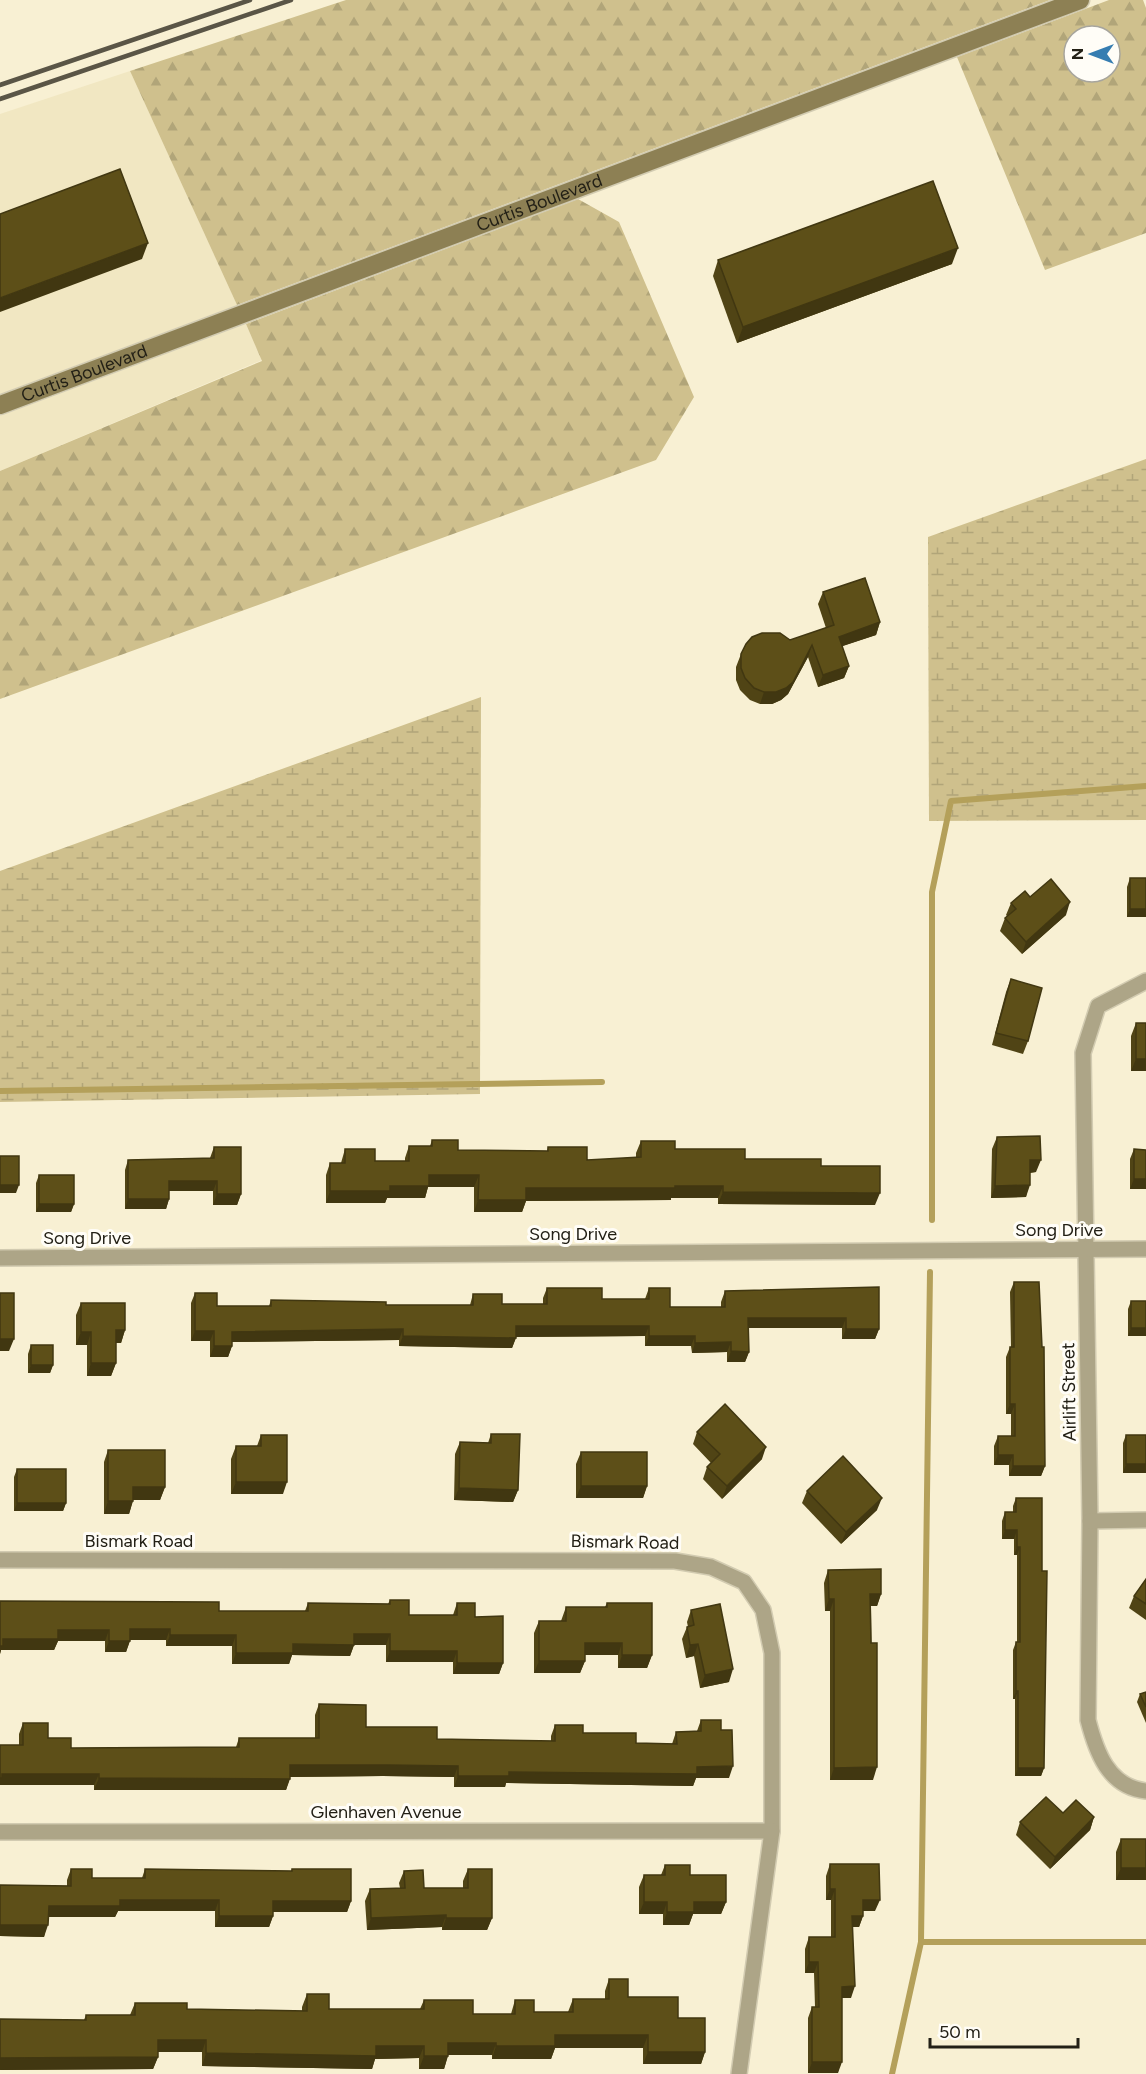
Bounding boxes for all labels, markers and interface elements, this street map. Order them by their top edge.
north arrow [1062,24,1122,84]
text: N [1068,48,1087,60]
street label: Curtis Boulevard [473,169,605,236]
street label: Curtis Boulevard [18,340,150,407]
street label: Song Drive [1015,1219,1103,1241]
street label: Song Drive [529,1223,617,1245]
street label: Song Drive [43,1227,131,1249]
street label: Airlift Street [1057,1342,1081,1442]
street label: Bismark Road [85,1530,193,1552]
street label: Bismark Road [570,1530,680,1554]
street label: Glenhaven Avenue [311,1801,462,1823]
scale bar [930,2011,1078,2049]
text: 50 m [939,2021,981,2043]

